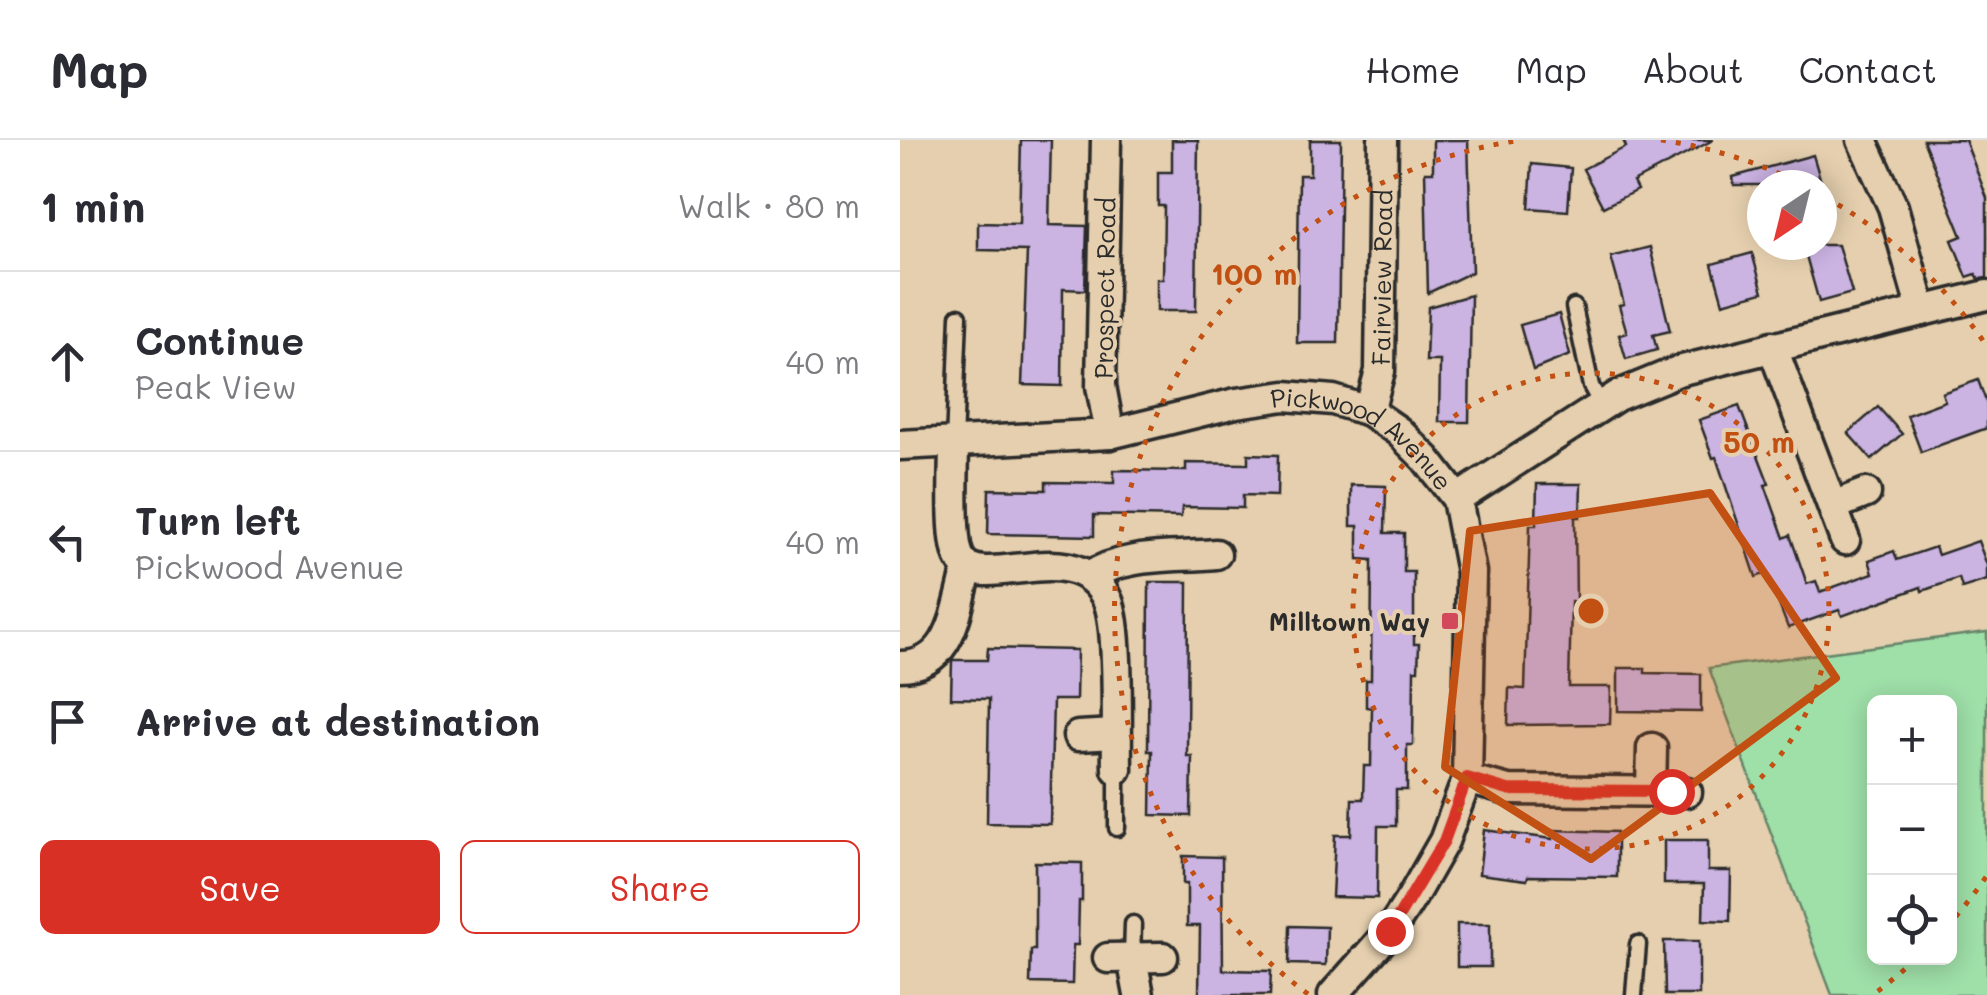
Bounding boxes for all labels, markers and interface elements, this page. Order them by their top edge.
text: Map [50,38,149,100]
text: Home [1365,46,1461,92]
text: Map [1516,46,1587,92]
text: About [1642,46,1744,92]
text: Contact [1799,46,1937,92]
north arrow [1747,170,1837,260]
text: 1 min [40,178,145,233]
text: Walk · 80 m [678,184,860,226]
street label: Fairview Road [1364,189,1398,366]
street label: Prospect Road [1086,197,1122,379]
text: 100 m [1211,253,1297,293]
text: Continue [135,315,304,365]
icon: ahead [40,334,95,389]
text: 40 m [786,340,860,382]
text: Peak View [135,365,297,407]
street label: Pickwood Avenue [1268,380,1460,496]
text: 50 m [1723,421,1795,461]
text: Turn left [135,495,301,545]
icon: left [40,514,95,569]
text: 40 m [786,520,860,562]
text: Pickwood Avenue [135,545,404,587]
centre of rings [1573,593,1609,629]
place label: Milltown Way [1269,605,1430,638]
marker: Milltown Way [1439,610,1461,632]
icon: arrive [40,694,95,749]
map controls [1867,695,1957,965]
button: + [1867,695,1957,785]
text: Arrive at destination [135,696,540,746]
route start [1649,769,1695,815]
button: − [1867,785,1957,875]
button: Save [40,840,440,934]
button: Share [460,840,860,934]
button: locate [1867,875,1957,965]
route end [1368,909,1414,955]

